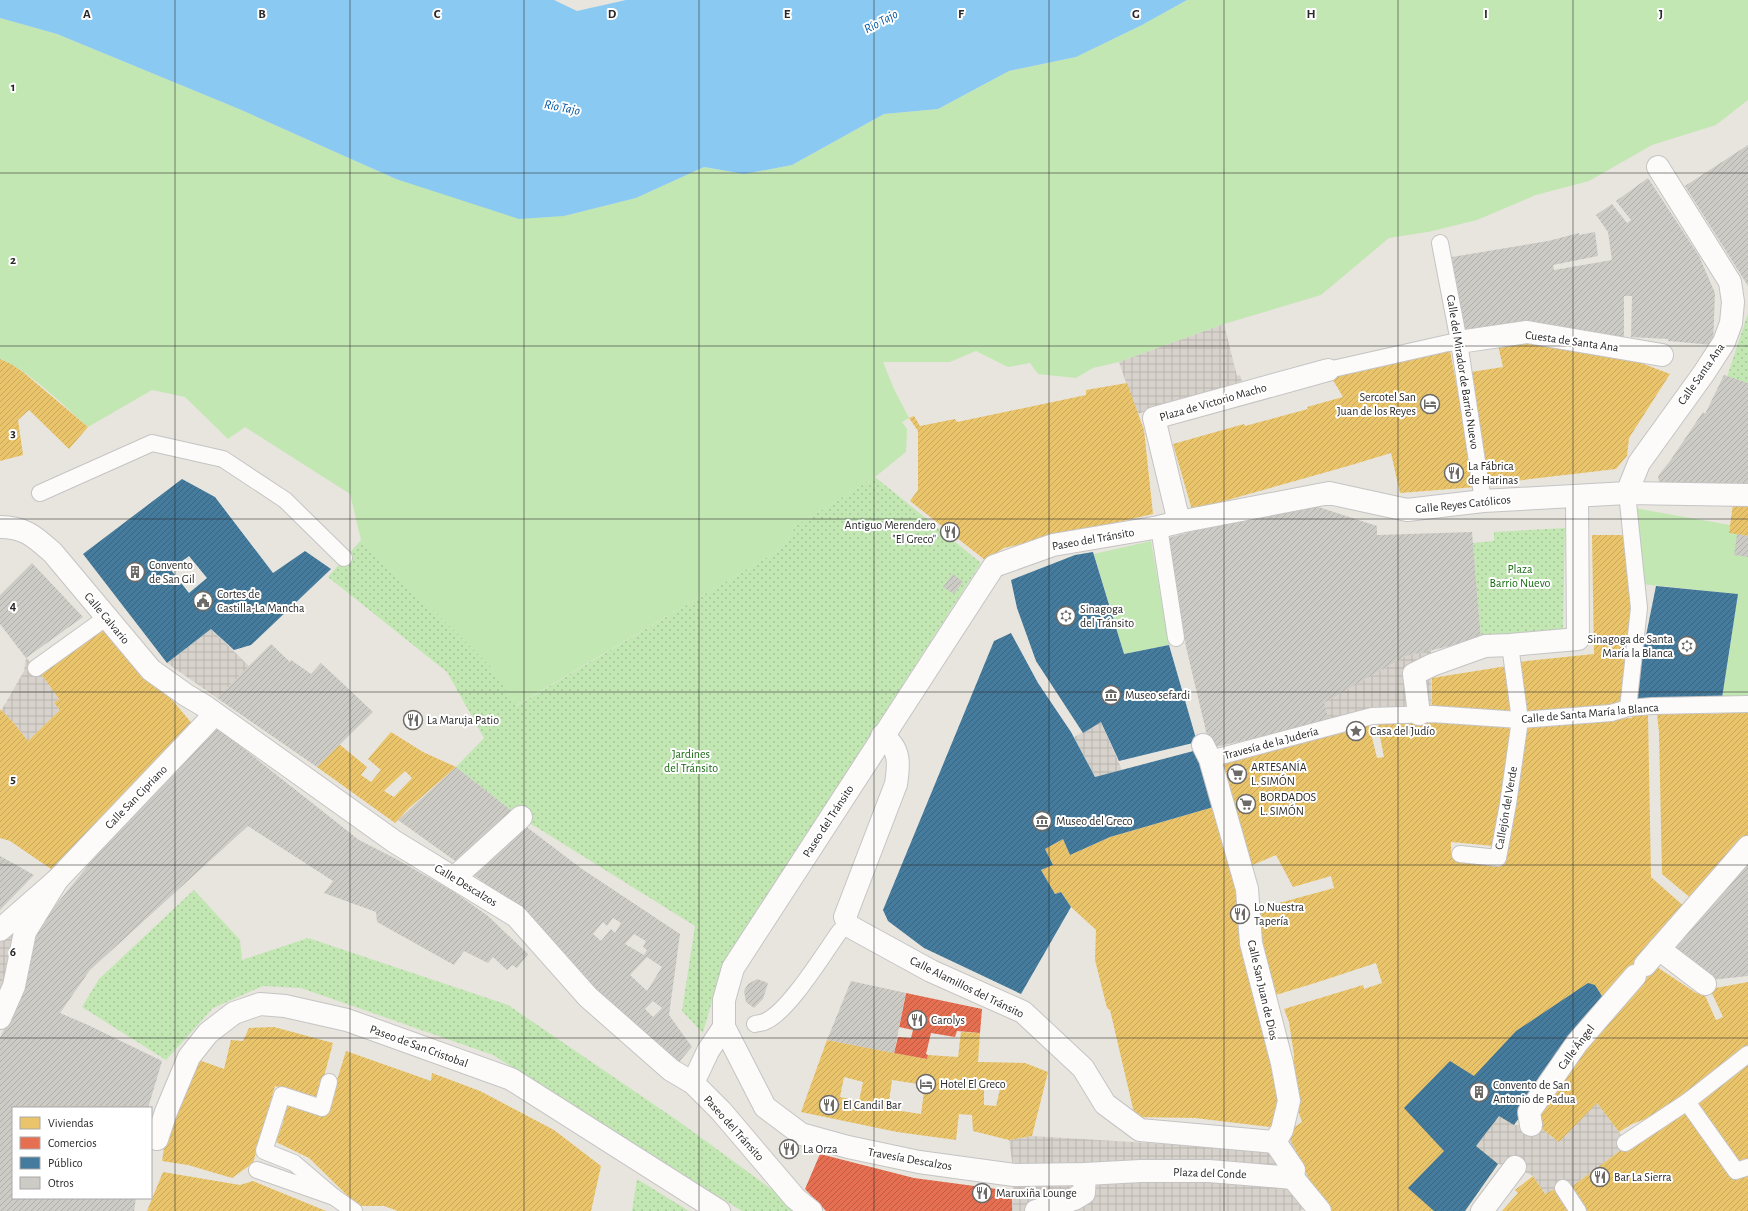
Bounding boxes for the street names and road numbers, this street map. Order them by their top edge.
street label: Calle del Mirador de Barrio Nuevo [1445,294,1481,450]
street label: Cuesta de Santa Ana [1525,329,1620,354]
street label: Calle Santa Ana [1675,341,1727,407]
street label: Plaza de Victorio Macho [1158,381,1268,423]
street label: Calle Reyes Católicos [1415,493,1511,516]
street label: Paseo del Tránsito [1051,526,1135,552]
street label: Calle Calvario [82,590,132,646]
street label: Calle de Santa María la Blanca [1521,701,1660,725]
street label: Travesía de la Judería [1222,724,1320,761]
street label: Calle San Cipriano [103,763,169,831]
street label: Callejón del Verde [1493,765,1520,851]
street label: Paseo del Tránsito [800,783,856,859]
street label: Calle Descalzos [432,862,500,908]
street label: Calle San Juan de Dios [1246,939,1280,1041]
street label: Calle Alamillos del Tránsito [908,954,1026,1020]
street label: Calle Ángel [1555,1022,1597,1072]
street label: Paseo de San Cristobal [368,1023,470,1069]
street label: Paseo del Tránsito [702,1093,766,1163]
street label: Travesía Descalzos [867,1146,953,1172]
street label: Plaza del Conde [1173,1166,1247,1180]

